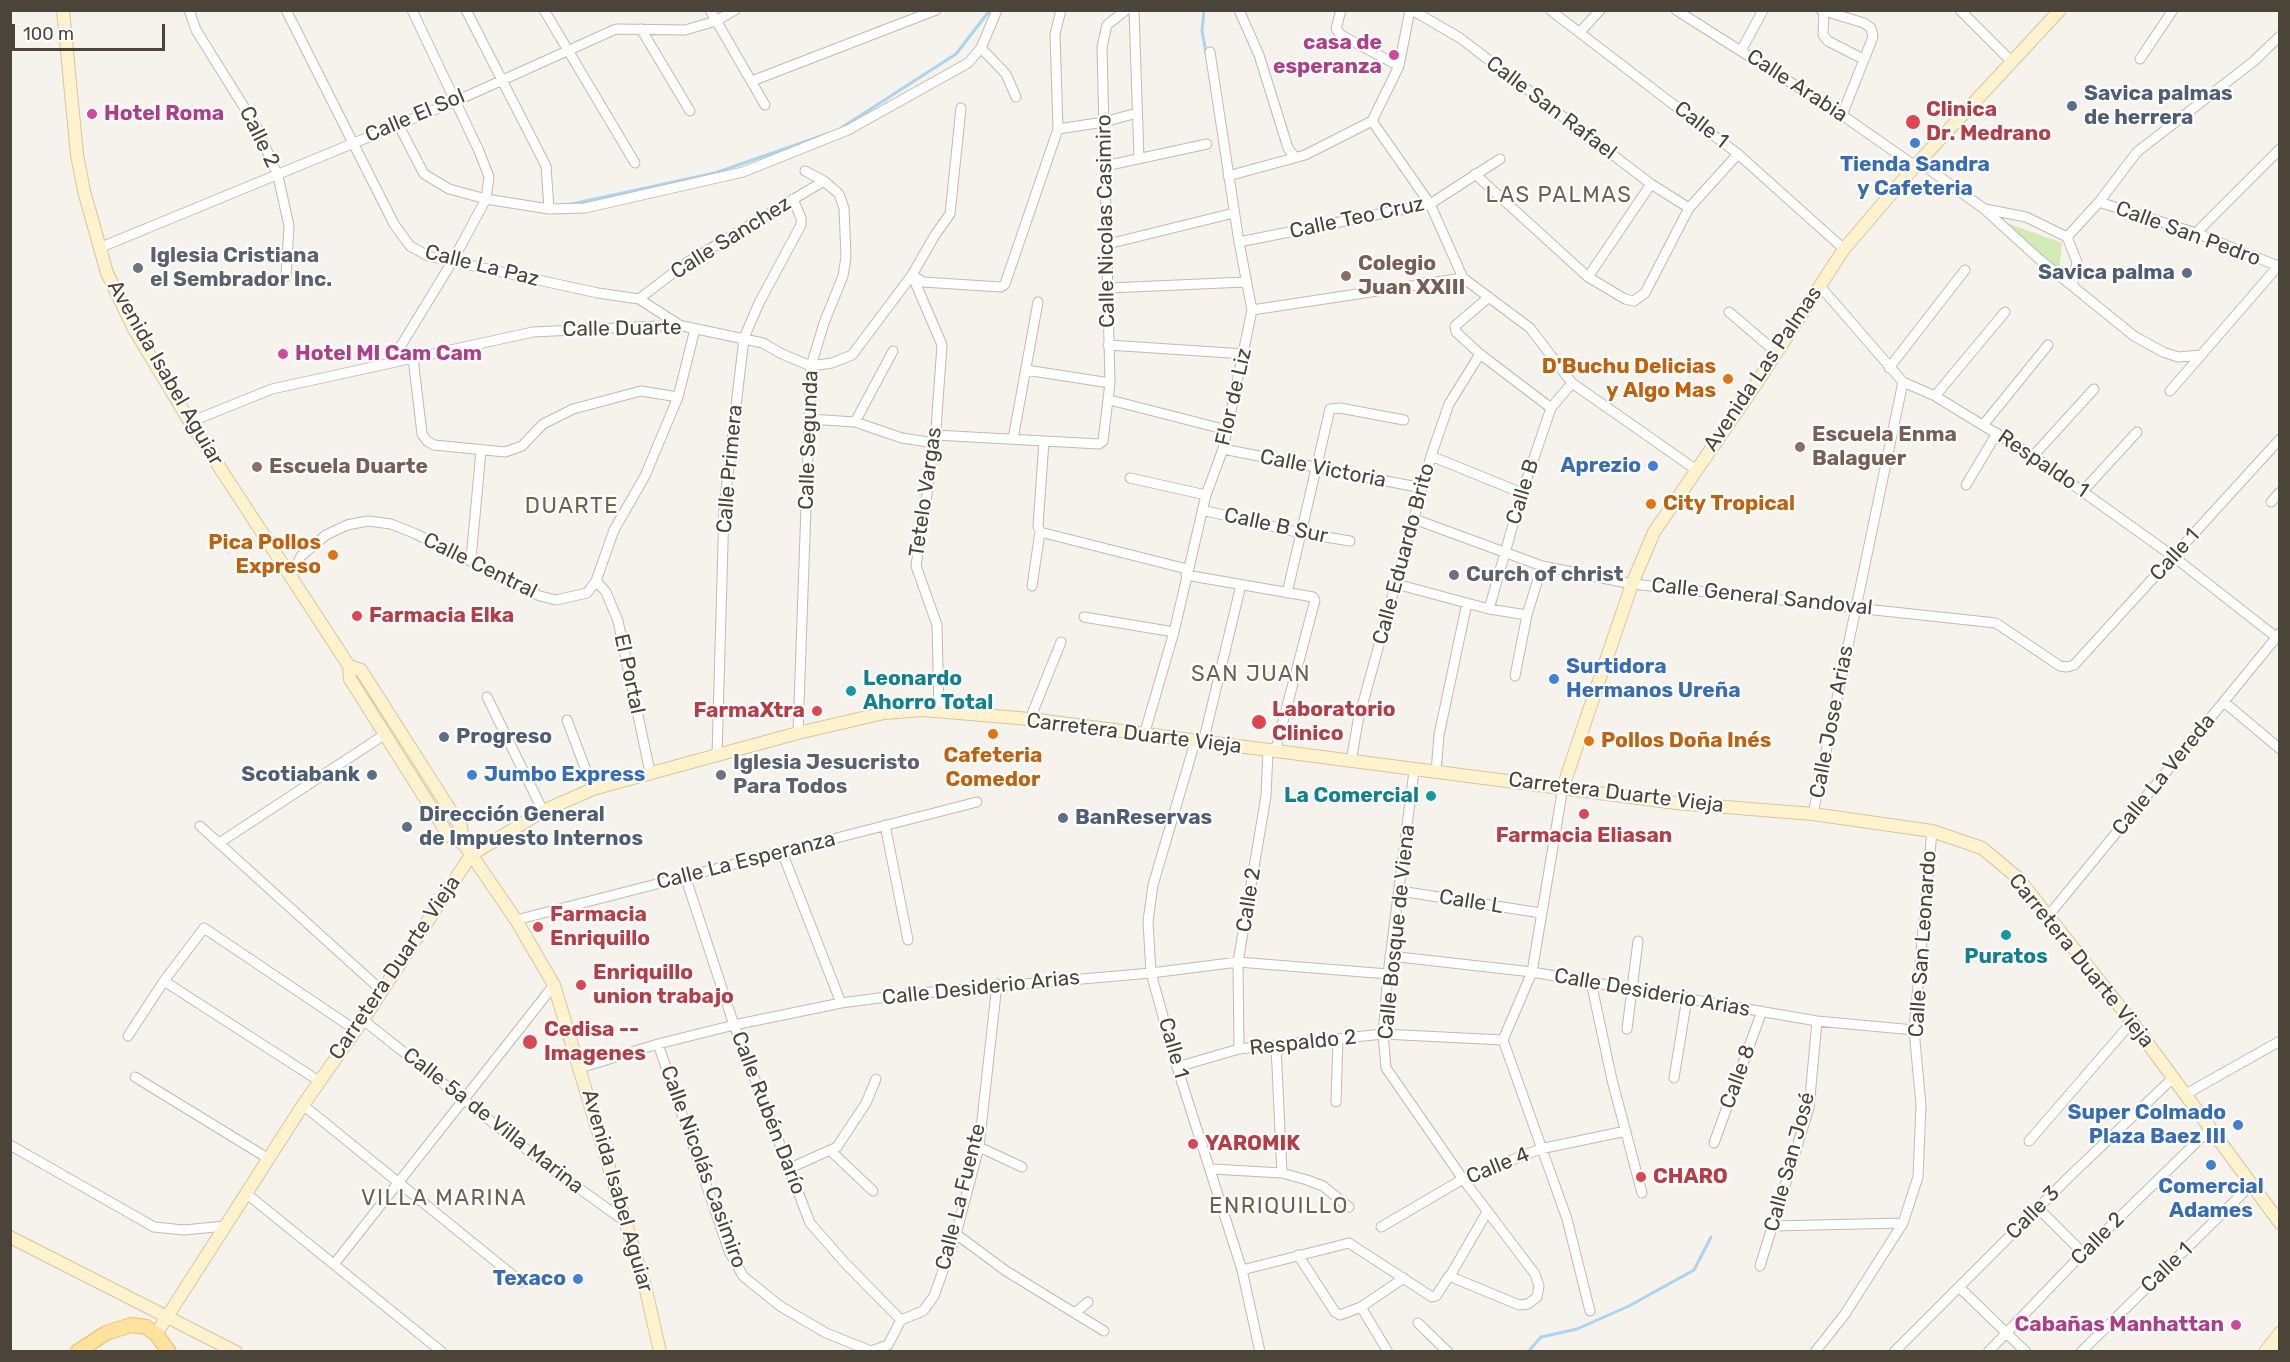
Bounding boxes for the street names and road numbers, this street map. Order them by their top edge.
street label: Calle Arabia [1742,44,1852,128]
street label: Calle San Rafael [1481,51,1621,165]
street label: Calle El Sol [361,84,469,148]
street label: Calle 1 [1669,96,1733,154]
street label: Calle 2 [233,102,285,172]
street label: Calle Nicolas Casimiro [1092,114,1120,328]
street label: Calle Sanchez [666,191,796,285]
street label: Calle Teo Cruz [1287,191,1427,245]
street label: Calle San Pedro [2112,196,2264,272]
street label: Calle La Paz [422,240,542,292]
street label: Avenida Isabel Aguiar [102,276,228,470]
street label: Avenida Las Palmas [1698,282,1828,456]
street label: Calle Duarte [562,315,682,343]
street label: Flor de Liz [1211,346,1257,448]
street label: Calle Segunda [794,370,824,510]
street label: Calle Primera [712,404,748,534]
street label: Respaldo 1 [1993,424,2093,504]
street label: Tetelo Vargas [904,425,948,559]
street label: Calle Victoria [1258,444,1388,494]
street label: Calle B [1501,456,1545,528]
street label: Calle Eduardo Brito [1368,461,1440,647]
street label: Calle B Sur [1222,503,1330,549]
street label: Calle 1 [2145,524,2205,586]
street label: Calle Central [419,528,541,604]
street label: Calle General Sandoval [1650,573,1874,621]
street label: El Portal [608,632,650,716]
street label: Calle Jose Arias [1805,643,1859,801]
street label: Carretera Duarte Vieja [1025,708,1243,760]
street label: Calle La Vereda [2107,709,2221,841]
street label: Carretera Duarte Vieja [1507,767,1725,819]
street label: Calle Bosque de Viena [1373,823,1421,1041]
street label: Calle La Esperanza [654,827,838,895]
street label: Calle San Leonardo [1904,850,1942,1038]
street label: Calle 2 [1231,866,1267,934]
street label: Carretera Duarte Vieja [2003,869,2159,1053]
street label: Carretera Duarte Vieja [324,871,466,1065]
street label: Calle L [1437,885,1505,919]
street label: Calle Desiderio Arias [1552,963,1752,1023]
street label: Calle Desiderio Arias [881,965,1081,1011]
street label: Calle 1 [1152,1015,1194,1081]
street label: Respaldo 2 [1248,1025,1358,1061]
street label: Calle Rubén Darío [725,1028,811,1198]
street label: Calle 8 [1715,1042,1761,1112]
street label: Calle 5a de Villa Marina [398,1043,588,1199]
street label: Calle Nicolás Casimiro [655,1062,751,1272]
street label: Avenida Isabel Aguiar [576,1087,658,1295]
street label: Calle San José [1759,1090,1821,1234]
street label: Calle La Fuente [931,1121,991,1273]
street label: Calle 4 [1463,1142,1533,1190]
street label: Calle 3 [2001,1181,2065,1245]
street label: Calle 2 [2066,1207,2130,1271]
street label: Calle 1 [2136,1238,2198,1298]

